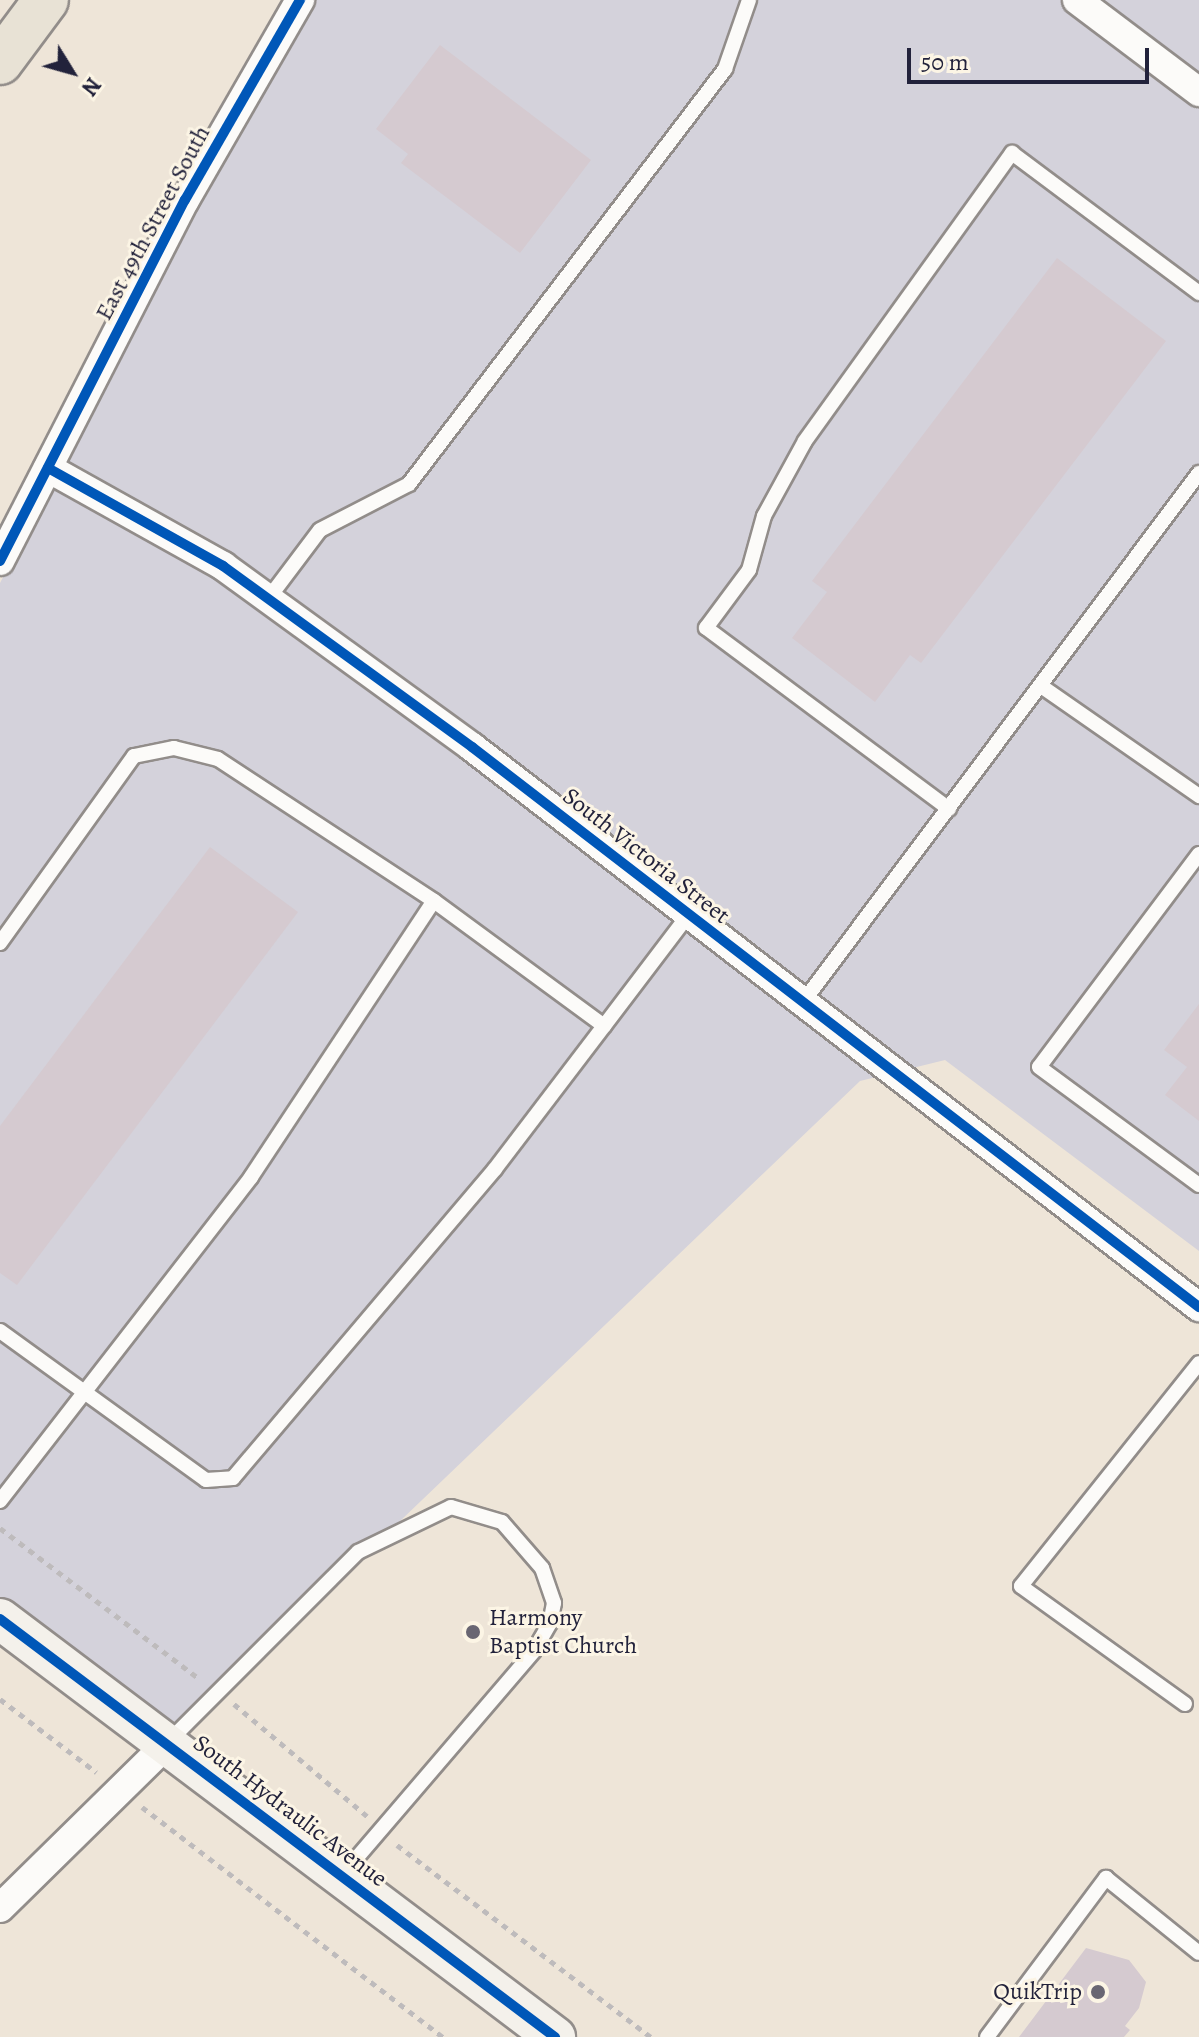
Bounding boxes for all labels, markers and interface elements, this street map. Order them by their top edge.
north arrow [32,32,112,112]
scale bar [911,32,1153,82]
text: 50 m [921,46,969,78]
text: N [74,71,108,102]
street label: East 49th Street South [90,121,216,325]
street label: South Victoria Street [557,782,735,930]
place label: Harmony Baptist Church [489,1604,637,1660]
marker: Harmony Baptist Church [464,1623,482,1641]
street label: South Hydraulic Avenue [187,1729,393,1893]
place label: QuikTrip [993,1978,1082,2006]
marker: QuikTrip [1089,1983,1107,2001]

